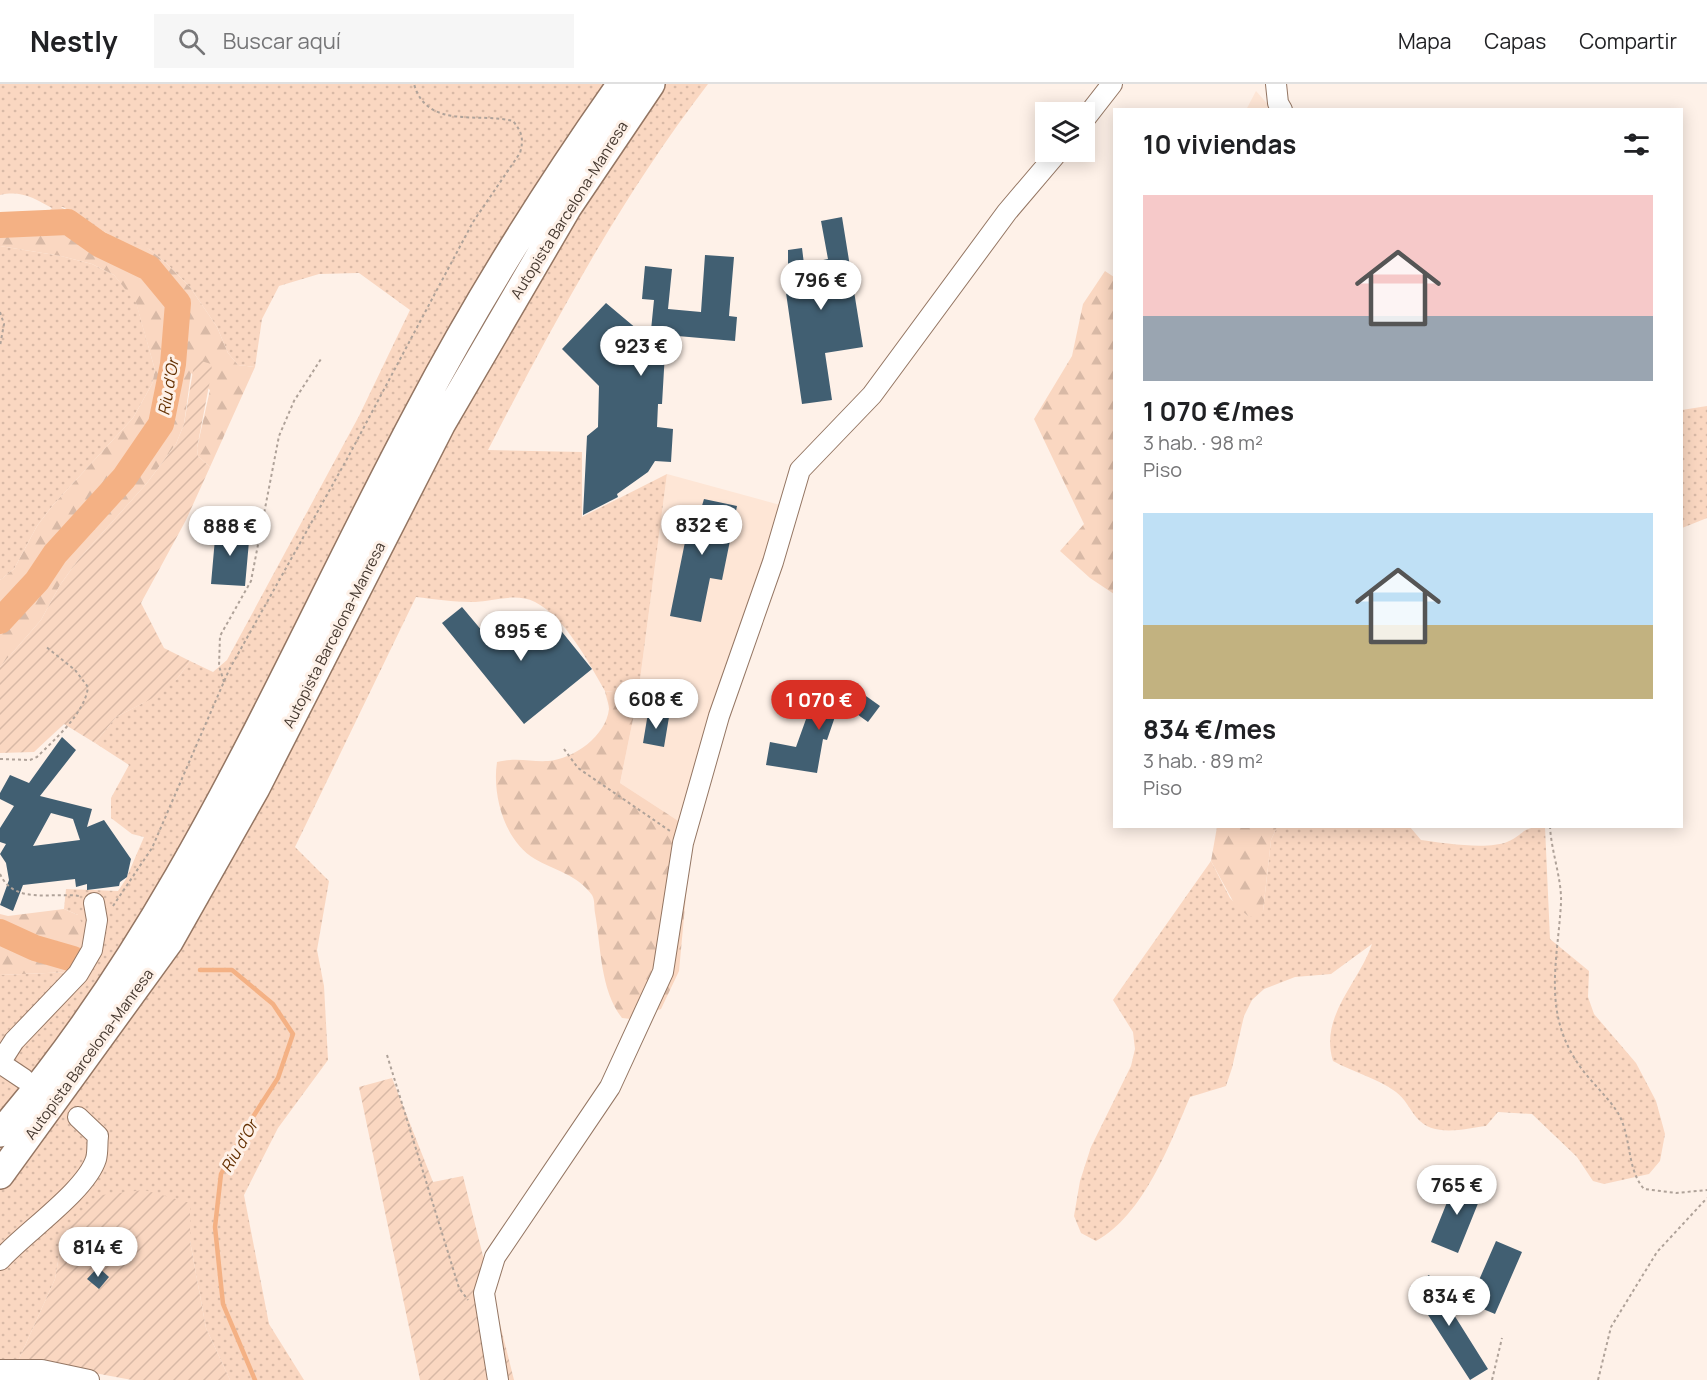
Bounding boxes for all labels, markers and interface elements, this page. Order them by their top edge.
search box [154,14,574,68]
text: Nestly [30,22,118,60]
icon: search [175,25,208,58]
text: Buscar aquí [223,26,341,56]
text: Mapa [1398,27,1451,55]
text: Capas [1484,27,1546,55]
text: Compartir [1579,27,1677,55]
map controls [1035,102,1095,162]
button: layers [1035,102,1095,162]
street label: Autopista Barcelona-Manresa [505,117,633,303]
text: 10 viviendas [1143,126,1296,162]
icon: filters [1620,128,1653,161]
icon: home [1344,234,1452,342]
pin: 796 € [779,260,863,311]
text: 796 € [794,266,848,293]
pin: 923 € [599,326,683,377]
text: 923 € [614,332,668,359]
water label: Riu d'Or [152,355,184,417]
text: 1 070 €/mes [1143,393,1294,429]
text: 3 hab. · 98 m² [1143,429,1263,456]
text: Piso [1143,456,1182,483]
pin: 832 € [660,505,744,556]
pin: 888 € [188,506,272,557]
text: 832 € [675,511,729,538]
text: 888 € [203,512,257,539]
street label: Autopista Barcelona-Manresa [278,538,390,732]
icon: home [1344,552,1452,660]
pin: 895 € [479,611,563,662]
text: 895 € [494,617,548,644]
pin: 608 € [614,679,698,730]
pin: 1 070 € [764,680,874,731]
text: 608 € [628,685,684,712]
text: 1 070 € [785,686,853,713]
text: 834 €/mes [1143,711,1276,747]
text: 3 hab. · 89 m² [1143,747,1263,774]
text: Piso [1143,774,1182,801]
street label: Autopista Barcelona-Manresa [20,964,158,1144]
water label: Riu d'Or [215,1114,264,1176]
pin: 765 € [1415,1165,1499,1216]
text: 765 € [1431,1171,1483,1198]
pin: 814 € [56,1227,140,1278]
text: 814 € [73,1233,123,1260]
pin: 834 € [1407,1276,1491,1327]
text: 834 € [1422,1282,1476,1309]

